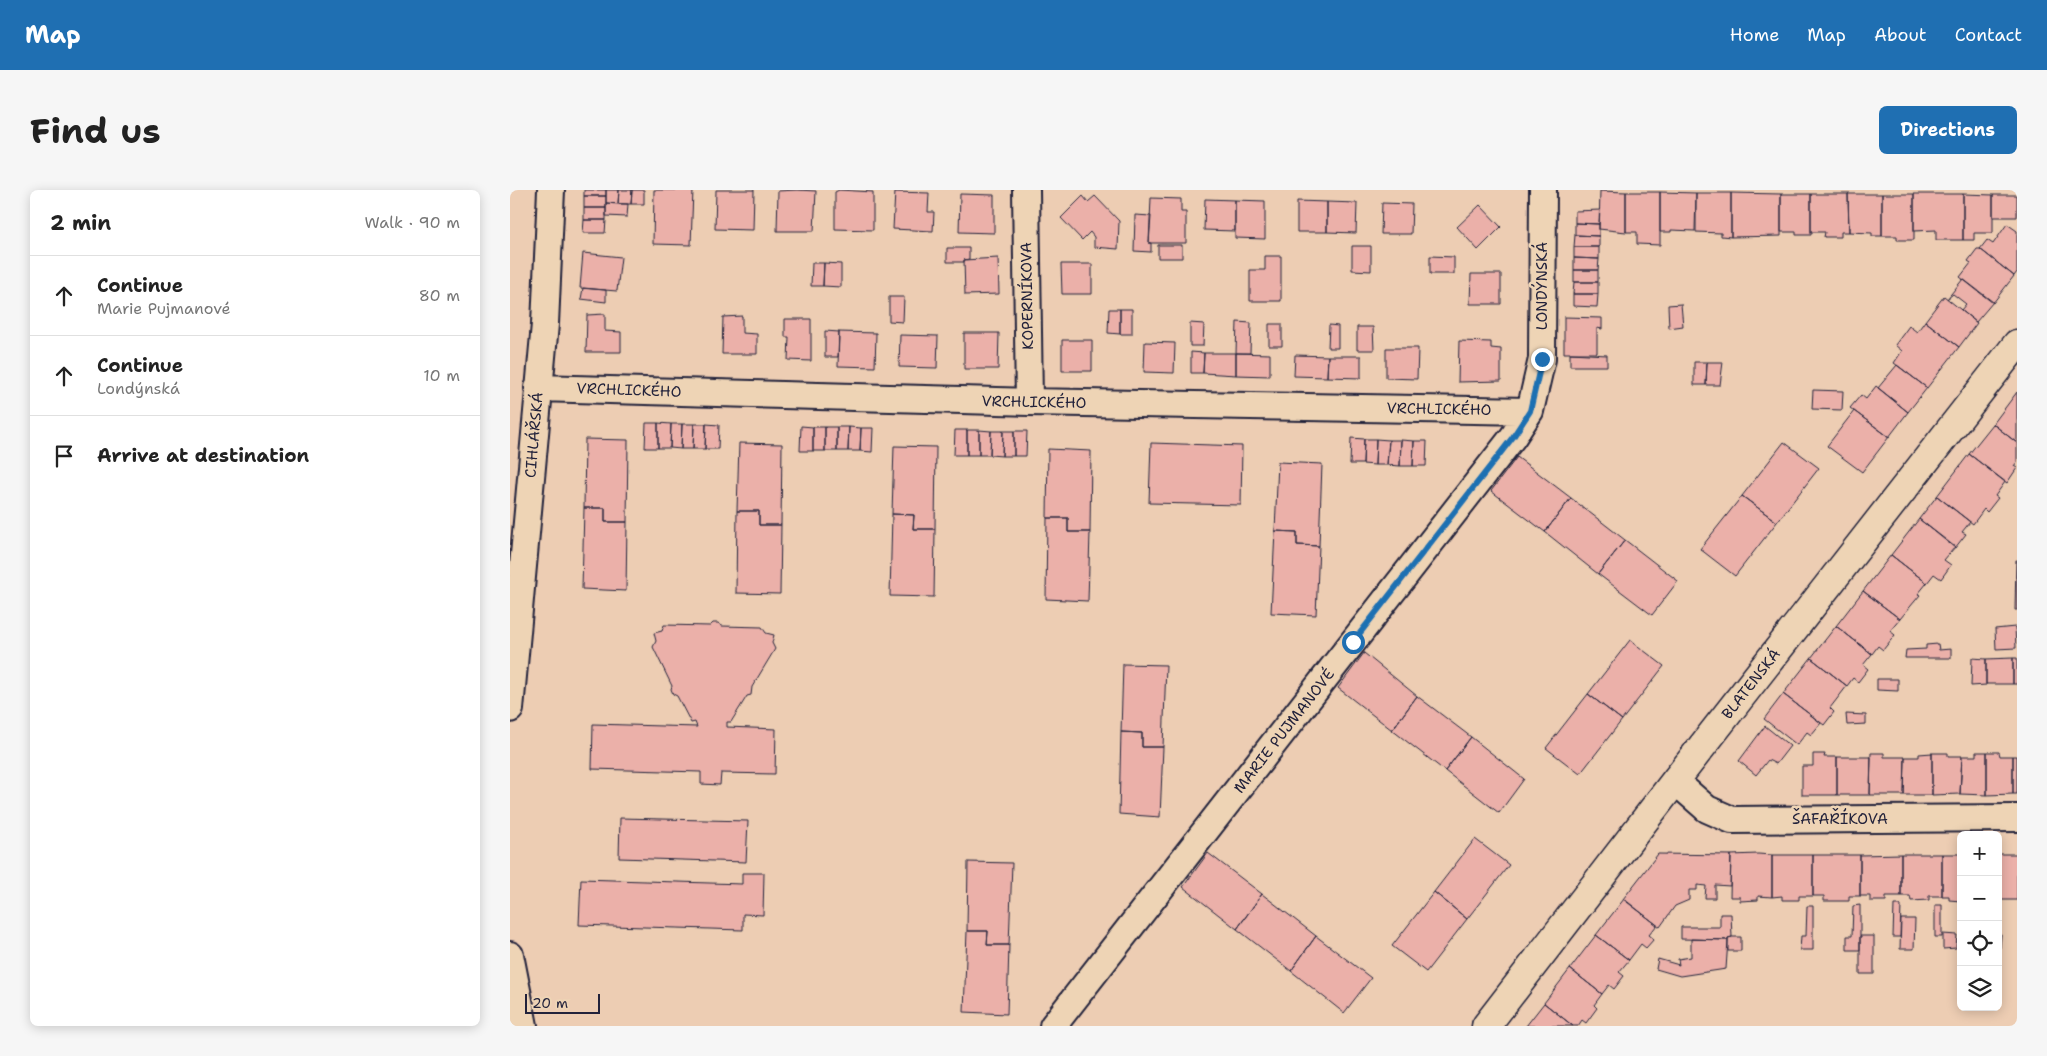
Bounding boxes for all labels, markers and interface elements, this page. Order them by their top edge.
text: Map [25,19,81,51]
text: Home [1730,23,1779,47]
text: Map [1807,23,1846,47]
text: About [1874,23,1927,47]
text: Contact [1955,23,2022,47]
button: Directions [1879,106,2017,154]
text: Find us [30,107,161,154]
text: 2 min [50,209,111,237]
text: Walk · 90 m [365,212,460,233]
street label: KOPERNÍKOVA [1015,242,1038,350]
street label: LONDÝNSKÁ [1531,242,1552,330]
text: Continue [97,273,183,298]
icon: ahead [50,282,78,310]
text: 80 m [419,285,460,306]
text: Marie Pujmanové [97,298,231,319]
route end [1531,348,1554,371]
text: Continue [97,353,183,378]
icon: ahead [50,362,78,390]
text: 10 m [423,365,460,386]
street label: VRCHLICKÉHO [576,377,682,402]
text: Londýnská [97,378,180,399]
street label: VRCHLICKÉHO [981,390,1087,413]
street label: CIHLÁŘSKÁ [519,391,548,479]
street label: VRCHLICKÉHO [1386,397,1492,420]
icon: arrive [50,442,78,470]
text: Arrive at destination [97,443,309,468]
route start [1342,631,1365,654]
street label: BLATENSKÁ [1716,644,1785,723]
street label: MARIE PUJMANOVÉ [1228,664,1339,797]
street label: ŠAFAŘÍKOVA [1792,808,1888,829]
map controls [1957,831,2002,1011]
button: + [1957,831,2002,876]
button: − [1957,876,2002,921]
button: locate [1957,921,2002,966]
button: layers [1957,966,2002,1011]
scale bar [525,991,600,1014]
text: 20 m [532,994,568,1012]

